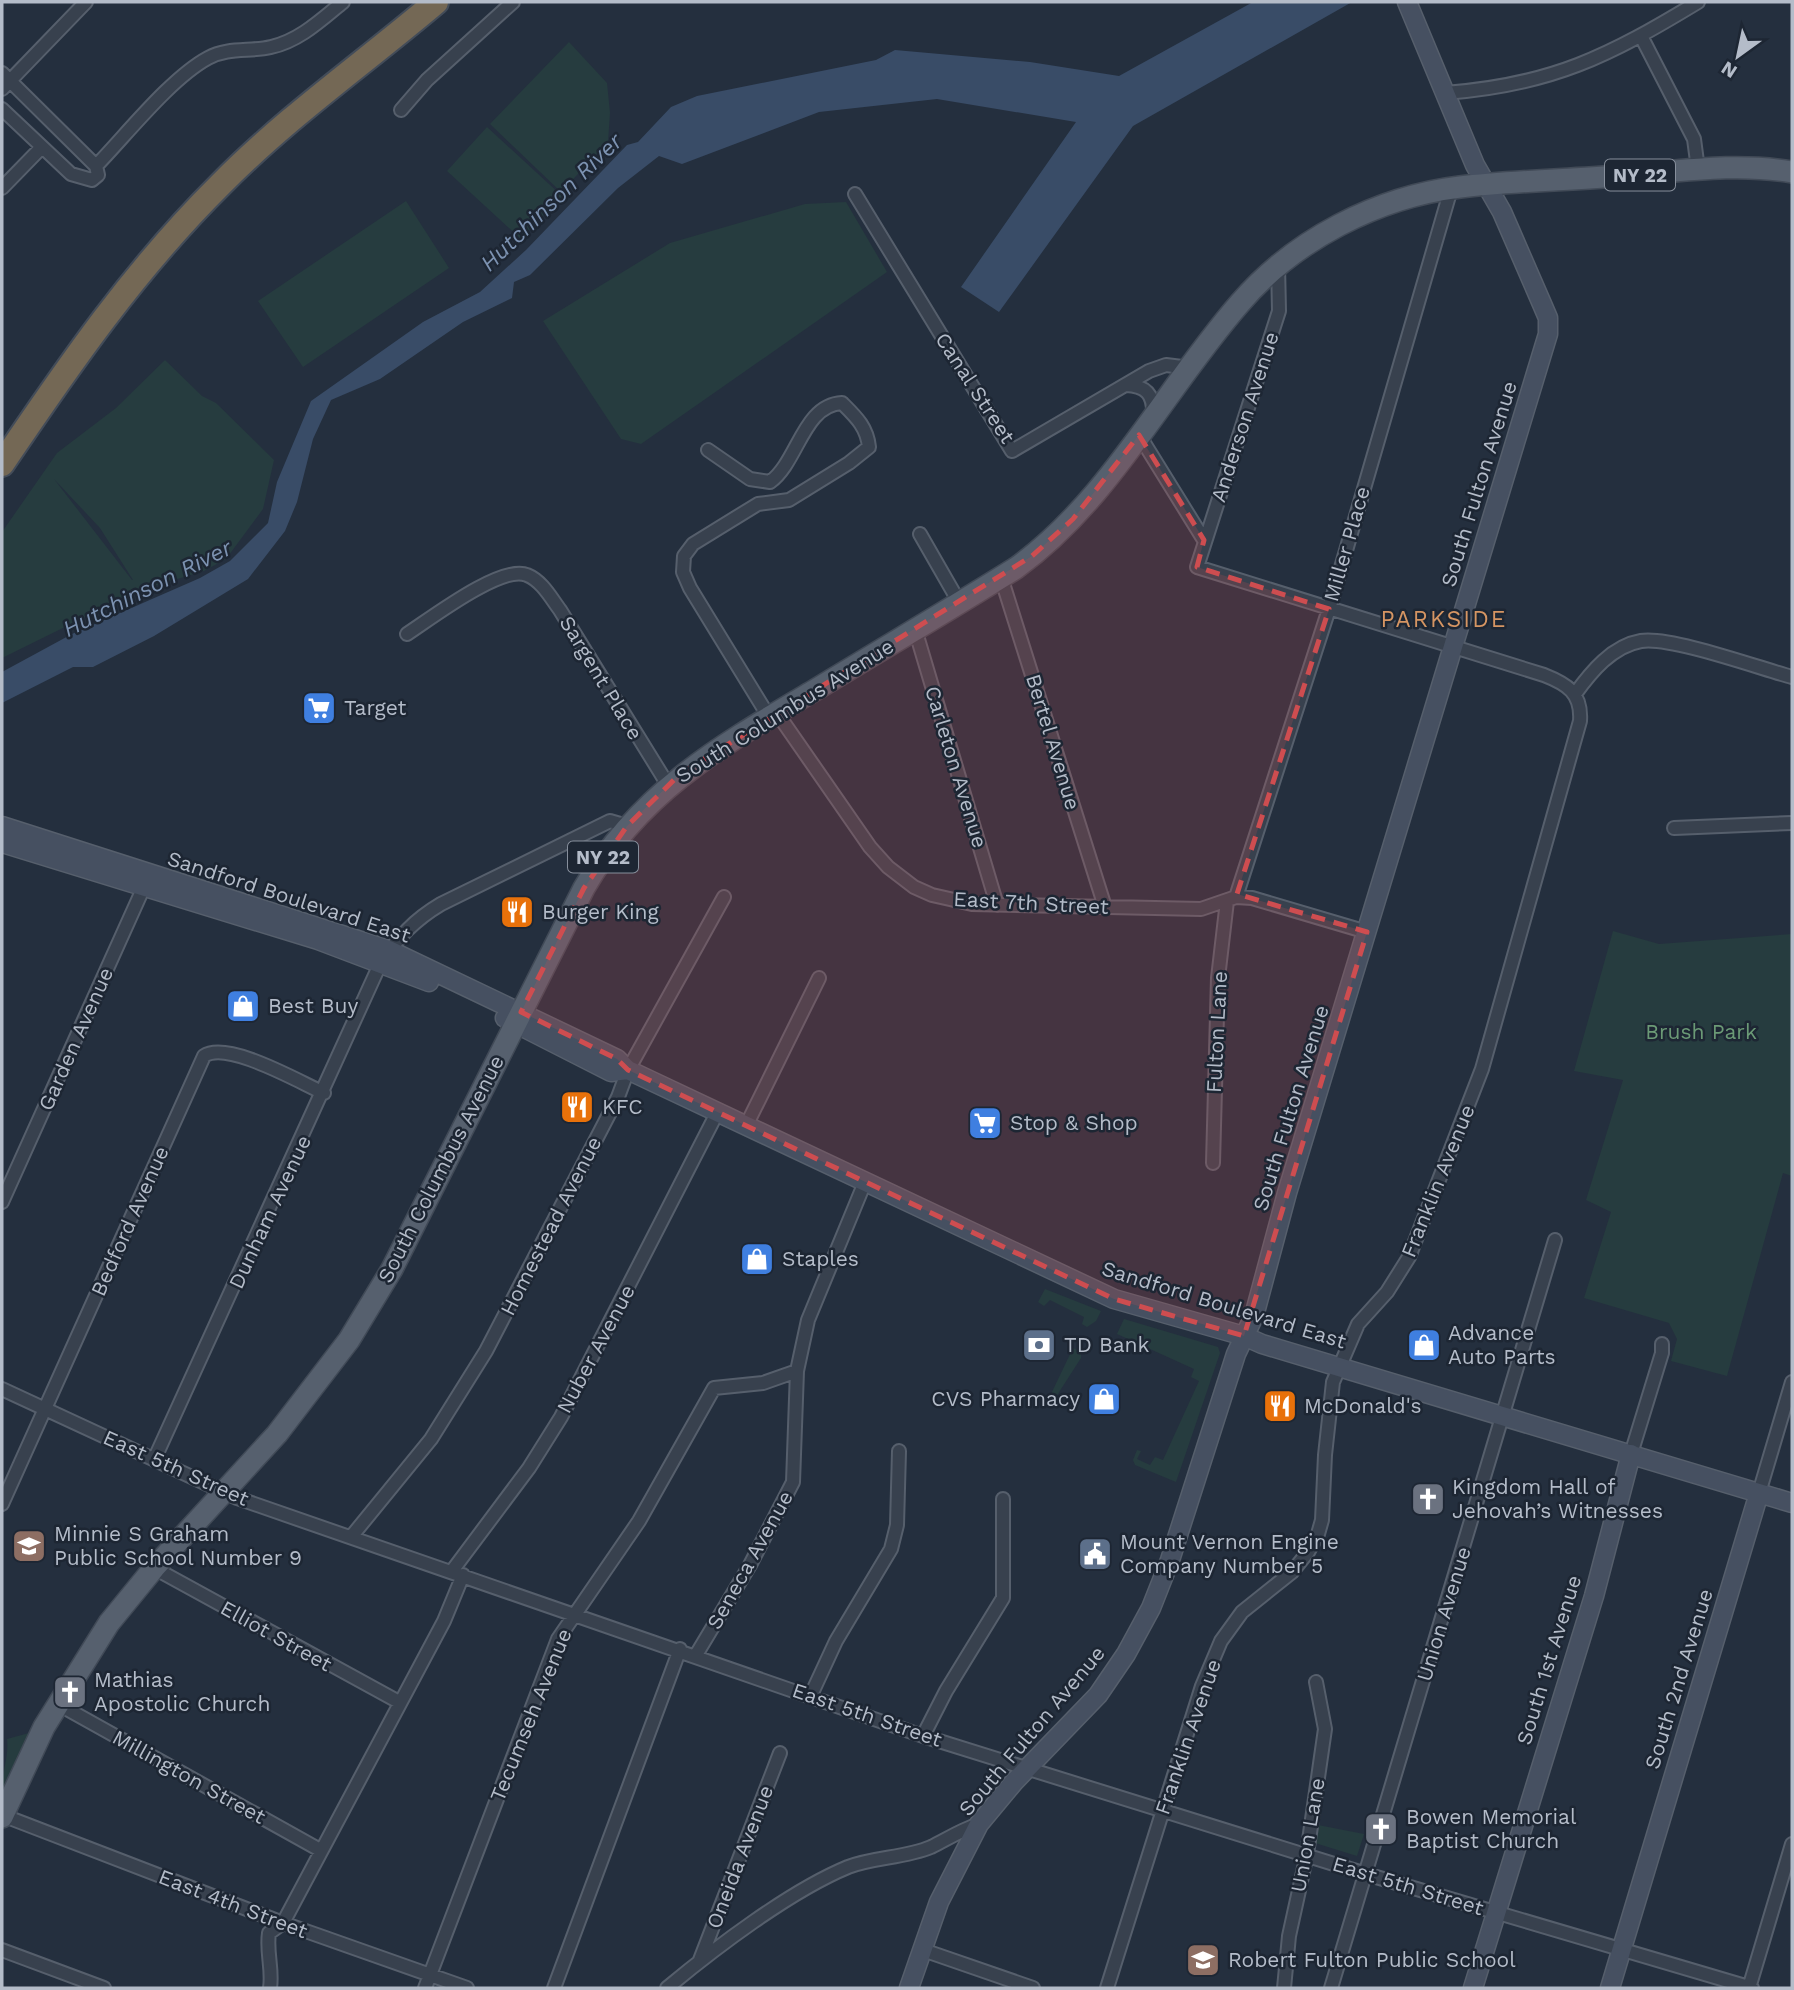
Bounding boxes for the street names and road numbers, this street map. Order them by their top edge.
road number: NY 22 [1605,160,1675,190]
street label: Canal Street [930,328,1021,448]
street label: Anderson Avenue [1205,329,1284,505]
street label: South Fulton Avenue [1435,378,1522,590]
street label: Miller Place [1318,483,1375,604]
street label: Sargent Place [555,611,648,744]
street label: South Columbus Avenue [671,633,898,788]
street label: Bertel Avenue [1021,671,1086,813]
street label: Carleton Avenue [920,683,993,851]
road number: NY 22 [568,842,638,872]
street label: Sandford Boulevard East [164,845,414,948]
street label: East 7th Street [953,886,1109,919]
street label: Garden Avenue [33,963,118,1114]
street label: Fulton Lane [1201,970,1232,1094]
street label: South Fulton Avenue [1247,1002,1334,1214]
street label: South Columbus Avenue [372,1051,509,1287]
street label: Franklin Avenue [1395,1101,1480,1261]
street label: Dunham Avenue [223,1131,316,1293]
street label: Homestead Avenue [495,1132,607,1319]
street label: Bedford Avenue [85,1142,174,1300]
street label: Sandford Boulevard East [1099,1255,1350,1354]
street label: Nuber Avenue [551,1280,640,1417]
street label: East 5th Street [100,1424,253,1511]
street label: Seneca Avenue [701,1486,798,1633]
street label: Union Avenue [1411,1543,1476,1684]
street label: South 1st Avenue [1511,1572,1586,1748]
street label: South 2nd Avenue [1639,1586,1718,1772]
street label: Elliot Street [216,1595,336,1677]
street label: Tecumseh Avenue [484,1625,577,1805]
street label: South Fulton Avenue [953,1641,1110,1821]
street label: Franklin Avenue [1149,1656,1226,1818]
street label: East 5th Street [789,1677,946,1752]
street label: Millington Street [108,1724,270,1829]
street label: Union Lane [1285,1776,1330,1894]
street label: Oneida Avenue [701,1782,778,1932]
street label: East 5th Street [1330,1851,1487,1920]
street label: East 4th Street [155,1864,311,1943]

